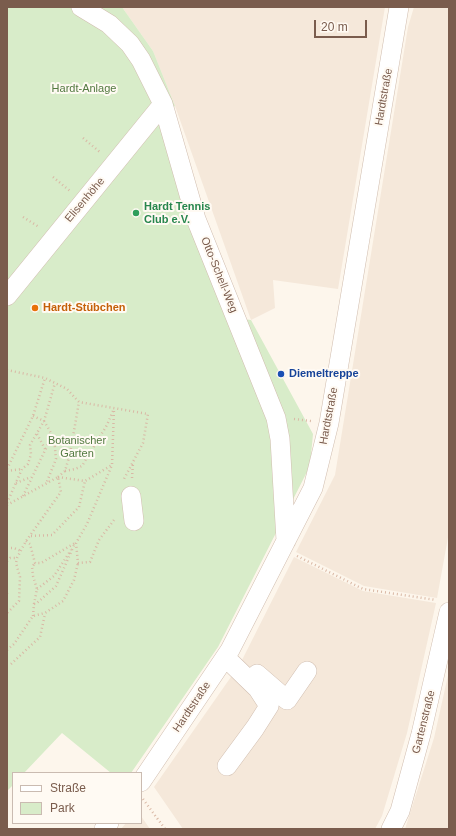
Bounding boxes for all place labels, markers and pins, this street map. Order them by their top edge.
place label: Hardt Tennis Club e.V. [144,200,210,226]
marker: Hardt Tennis Club e.V. [131,208,141,218]
place label: Hardt-Stübchen [43,301,126,315]
marker: Hardt-Stübchen [30,303,40,313]
place label: Diemeltreppe [289,367,359,381]
marker: Diemeltreppe [276,369,286,379]

